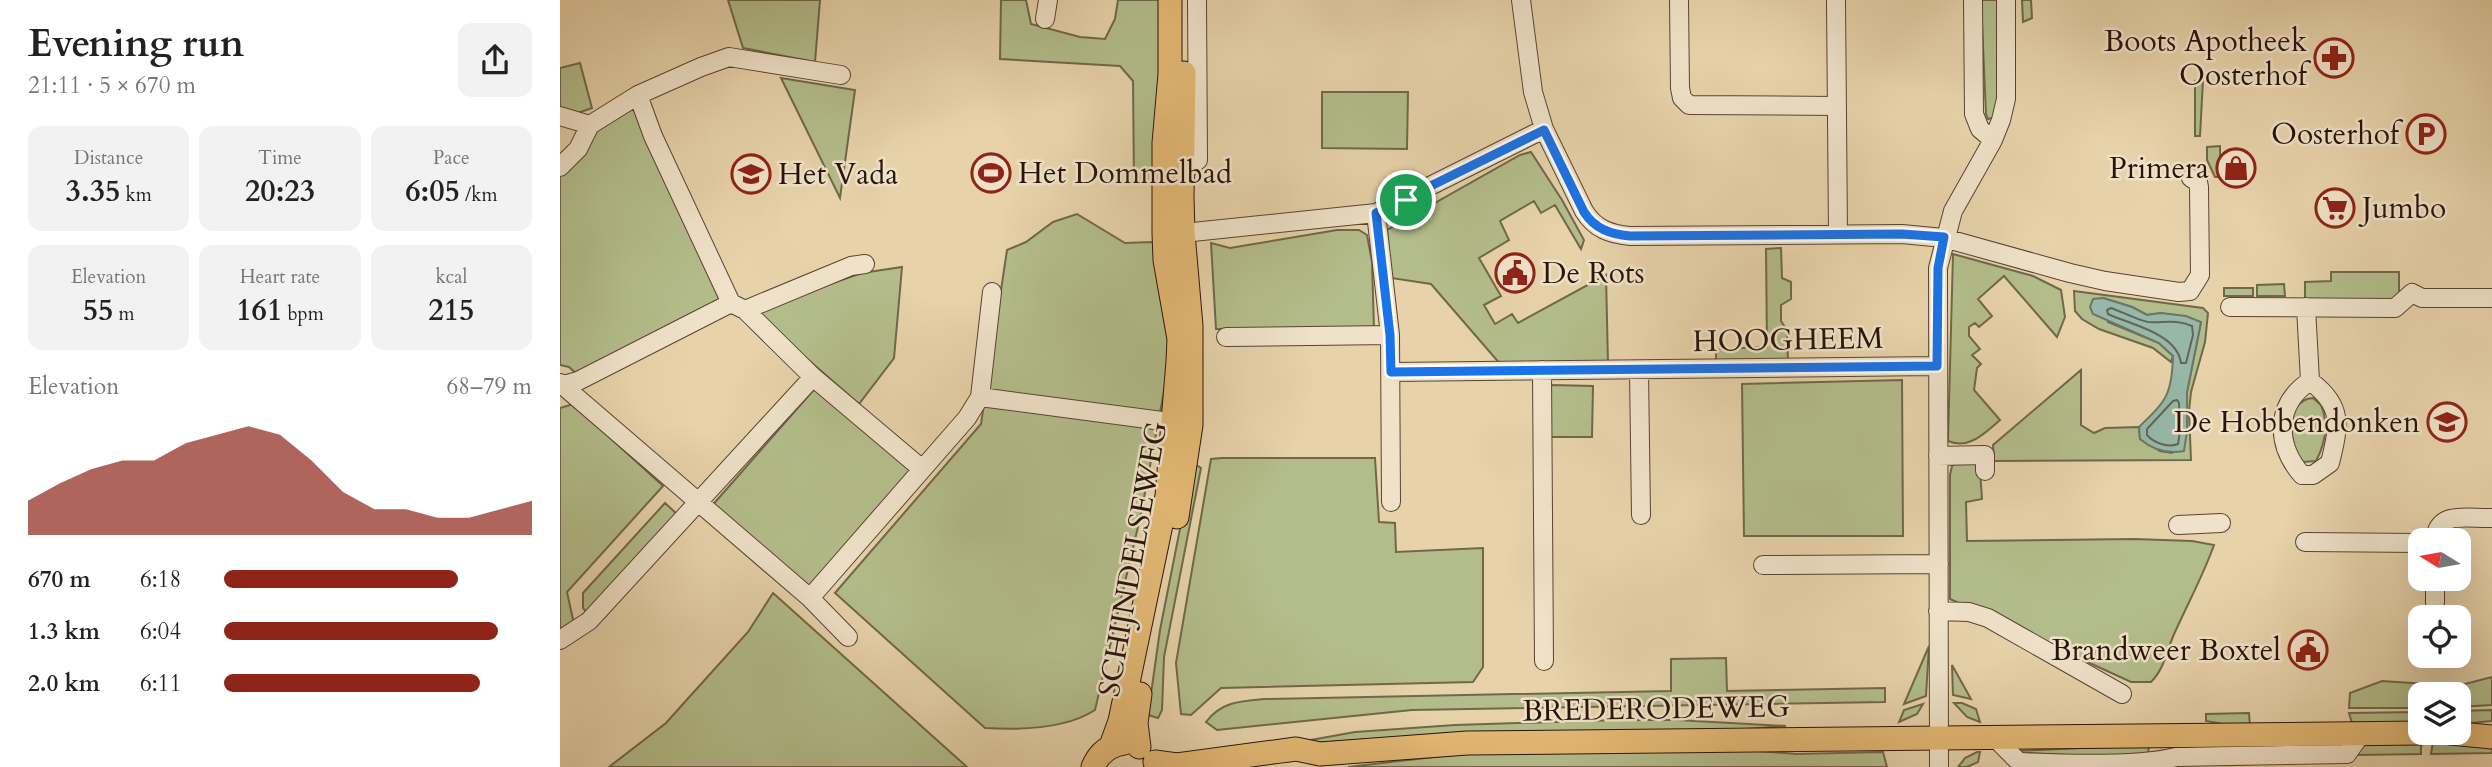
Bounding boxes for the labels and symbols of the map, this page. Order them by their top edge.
place label: Boots Apotheek Oosterhof [2104,21,2312,96]
pharmacy icon: Boots Apotheek Oosterhof [2313,37,2355,79]
parking icon: Oosterhof [2405,113,2447,155]
place label: Oosterhof [2271,114,2404,155]
shop icon: Primera [2215,147,2257,189]
place label: Primera [2109,148,2209,189]
sports icon: Het Dommelbad [970,152,1012,194]
school or university icon: Het Vada [730,153,772,195]
place label: Het Dommelbad [1018,153,1232,194]
place label: Het Vada [778,154,898,195]
pin [1376,170,1436,230]
supermarket icon: Jumbo [2314,187,2356,229]
place label: Jumbo [2358,188,2446,229]
public building icon: De Rots [1494,252,1536,294]
place label: De Rots [1542,253,1645,294]
street label: HOOGHEEM [1692,318,1884,362]
school or university icon: De Hobbendonken [2426,401,2468,443]
place label: De Hobbendonken [2174,402,2420,443]
street label: SCHIJNDELSEWEG [1089,418,1177,700]
north arrow [2408,528,2471,592]
public building icon: Brandweer Boxtel [2287,629,2329,671]
place label: Brandweer Boxtel [2051,630,2281,671]
street label: BREDERODEWEG [1522,686,1790,732]

